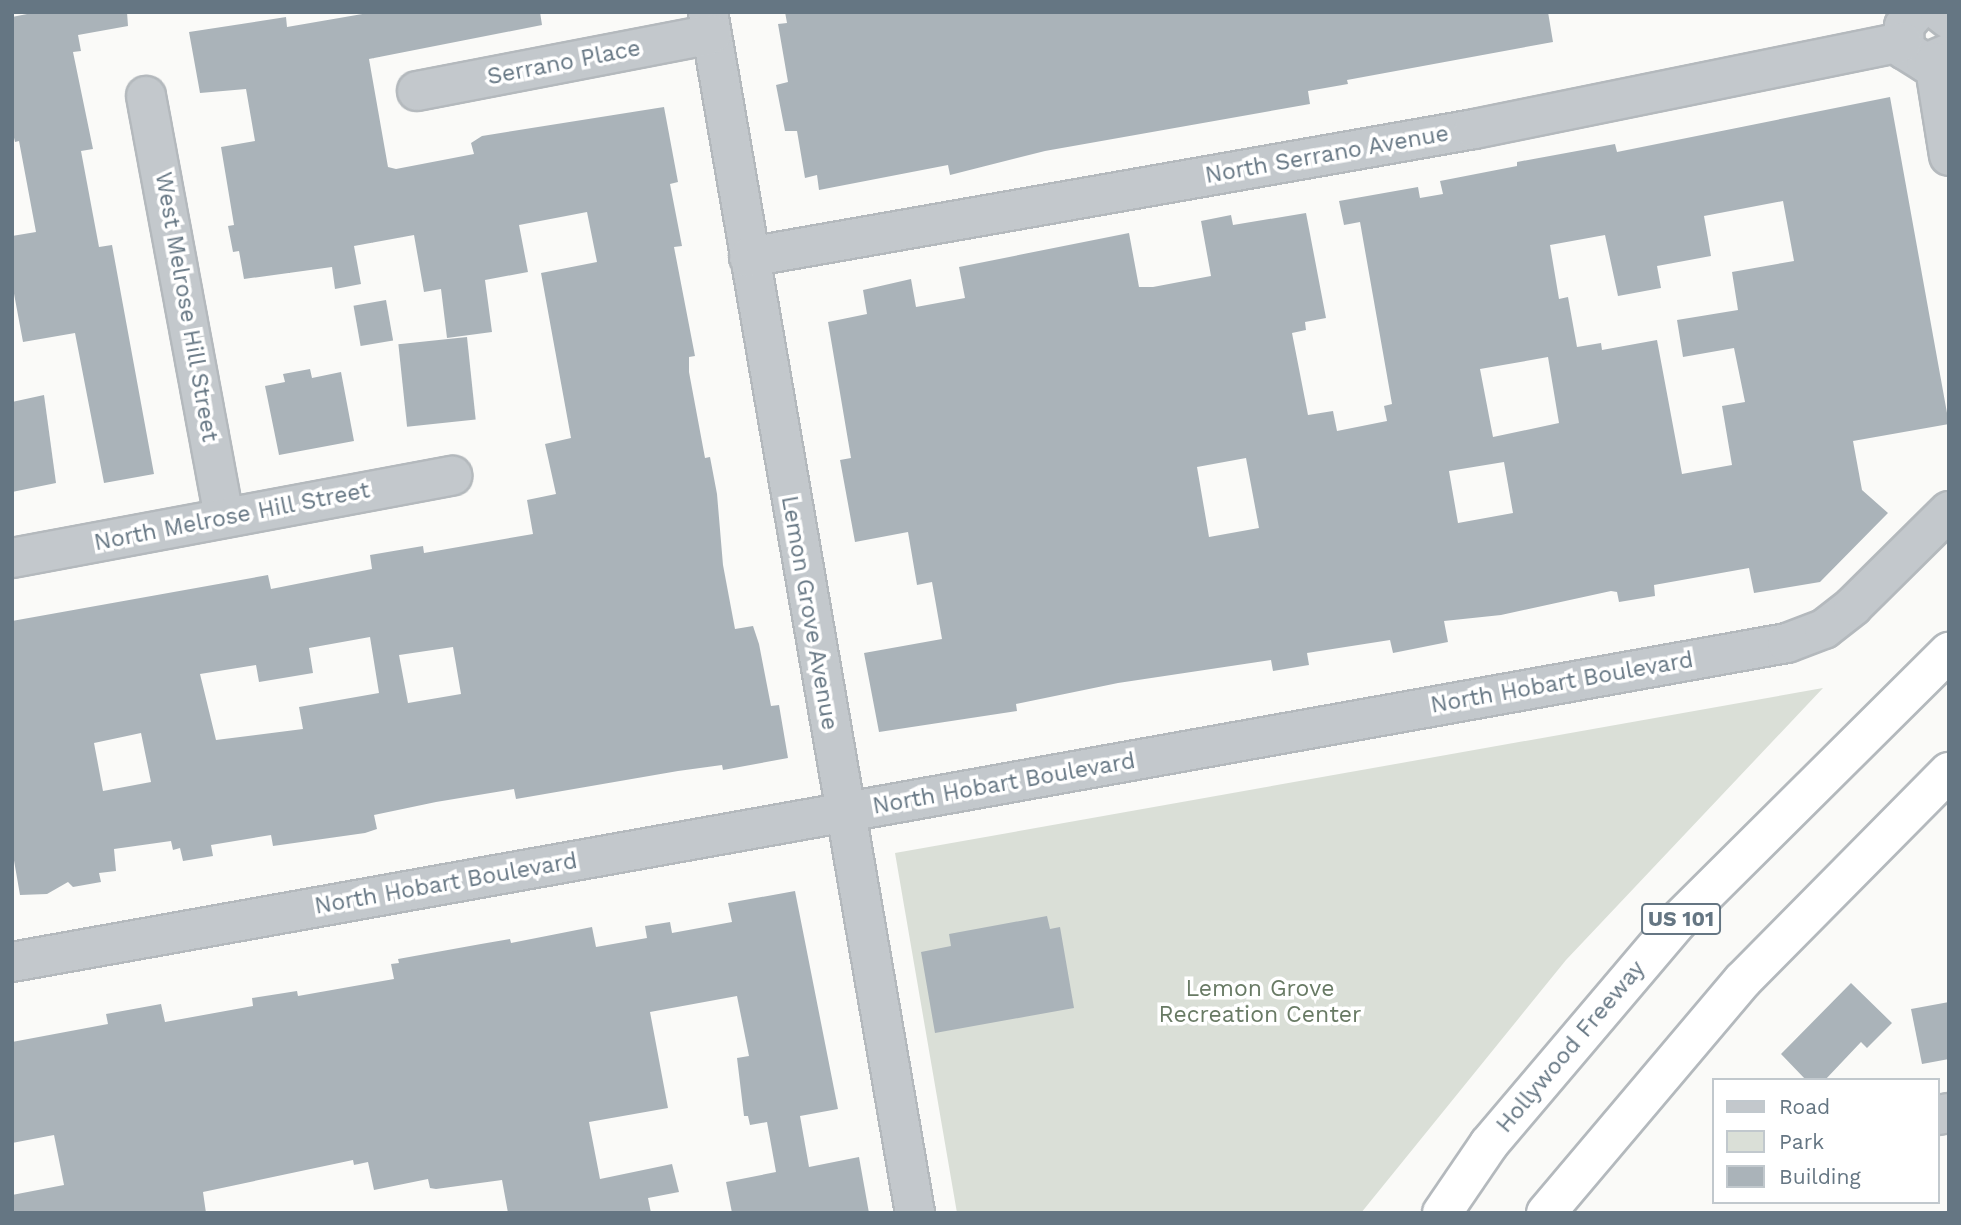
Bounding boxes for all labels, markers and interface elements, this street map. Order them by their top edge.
street label: Serrano Place [485,35,643,91]
street label: North Serrano Avenue [1203,120,1451,190]
street label: West Melrose Hill Street [149,170,223,444]
street label: North Melrose Hill Street [92,477,372,557]
street label: Lemon Grove Avenue [775,493,843,733]
street label: North Hobart Boulevard [1429,646,1695,720]
street label: North Hobart Boulevard [871,747,1137,821]
street label: North Hobart Boulevard [313,847,579,921]
road number: US 101 [1641,902,1721,936]
street label: Hollywood Freeway [1491,955,1651,1139]
park label: Lemon Grove Recreation Center [1159,975,1361,1029]
legend [1713,1078,1940,1204]
text: Road [1779,1094,1830,1119]
text: Park [1779,1129,1824,1154]
text: Building [1779,1164,1861,1189]

